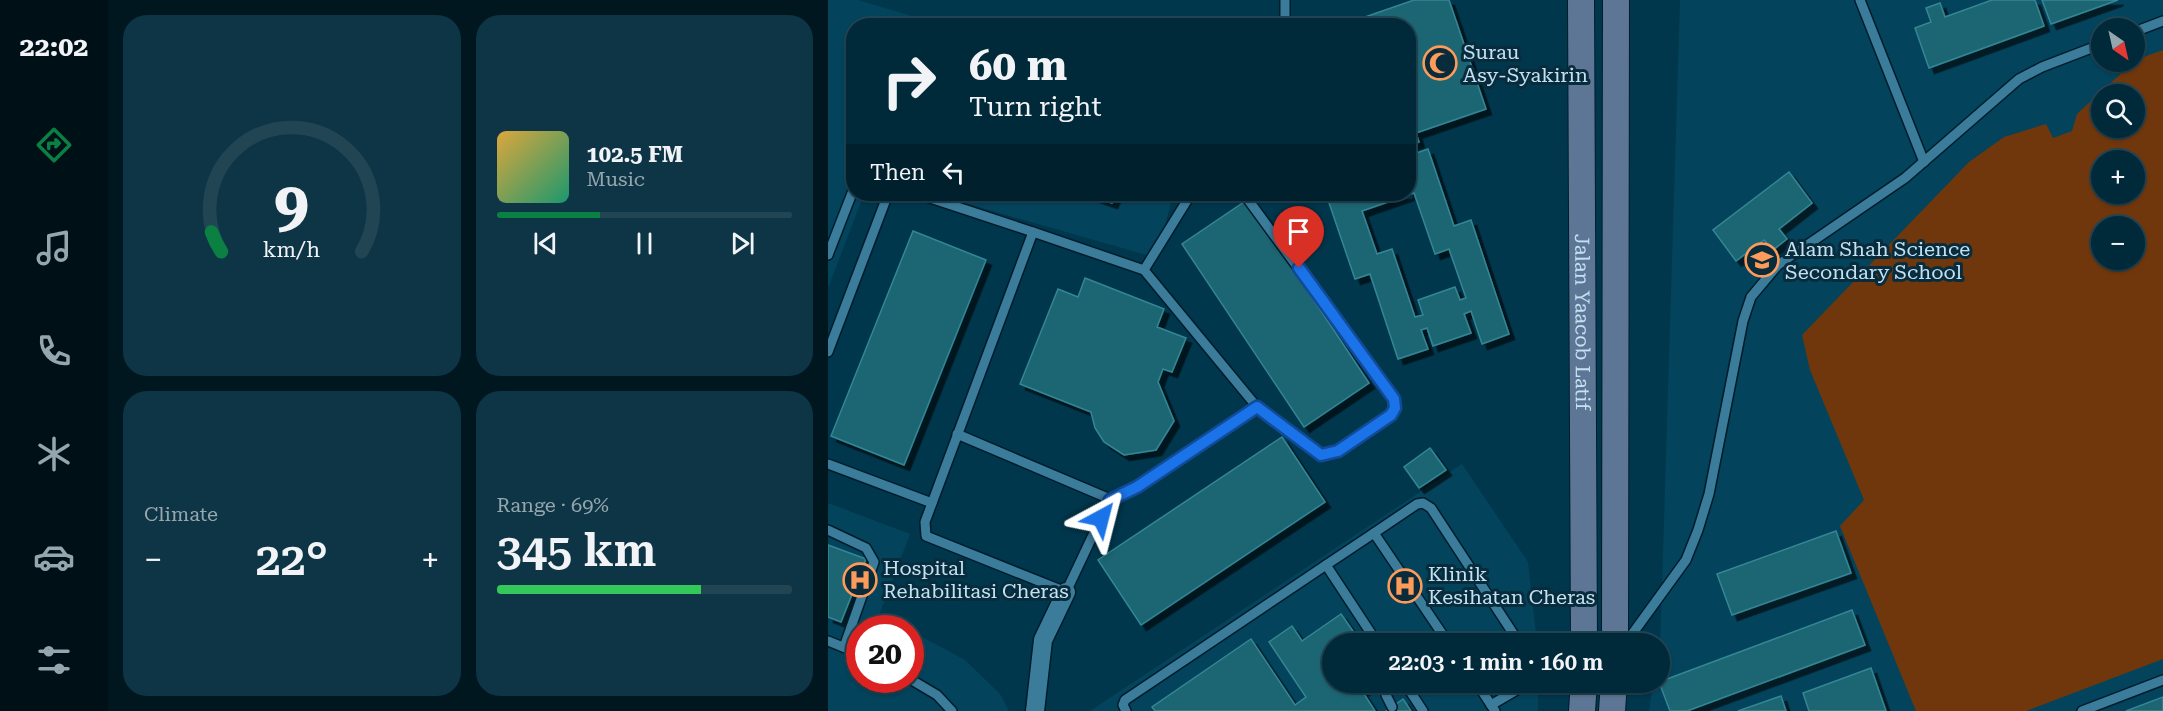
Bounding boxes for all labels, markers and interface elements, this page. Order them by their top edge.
north arrow [2091,18,2145,72]
map controls [2091,18,2145,270]
text: 22:02 [20,31,88,63]
place label: Surau Asy-Syakirin [1463,40,1588,87]
text: 60 m [969,41,1067,90]
icon: right [870,42,948,120]
mosque icon: Surau Asy-Syakirin [1422,45,1458,81]
button: search [2091,84,2145,138]
text: Turn right [969,91,1102,123]
icon: directions [33,124,75,166]
text: 102.5 FM [587,142,683,167]
button: + [2091,150,2145,204]
icon: left [937,156,970,189]
text: Then [870,160,925,185]
text: Music [587,167,645,191]
text: 9 [274,169,309,242]
pin [1273,206,1324,268]
icon: arrive [1282,215,1315,248]
button: − [2091,216,2145,270]
icon: music [33,227,75,269]
icon: previous [529,227,562,260]
icon: pause [628,227,661,260]
icon: next [726,227,759,260]
street label: Jalan Yaacob Latif [1570,234,1595,412]
place label: Alam Shah Science Secondary School [1785,237,1970,284]
text: km/h [263,238,321,263]
school or university icon: Alam Shah Science Secondary School [1744,242,1780,278]
icon: phone [33,330,75,372]
icon: climate [33,433,75,475]
position arrow [1069,486,1133,550]
text: Range · 69% [497,493,609,517]
text: Climate [144,502,218,526]
text: 345 km [497,524,656,577]
text: 22° [255,533,328,586]
icon: car [33,536,75,578]
text: − [144,540,162,579]
text: + [421,540,439,579]
place label: Hospital Rehabilitasi Cheras [883,556,1069,603]
hospital icon: Hospital Rehabilitasi Cheras [842,562,878,598]
place label: Klinik Kesihatan Cheras [1428,562,1595,609]
hospital icon: Klinik Kesihatan Cheras [1387,568,1423,604]
speed limit sign: 20 [846,615,924,693]
icon: filters [33,639,75,681]
text: 22:03 · 1 min · 160 m [1389,650,1603,675]

